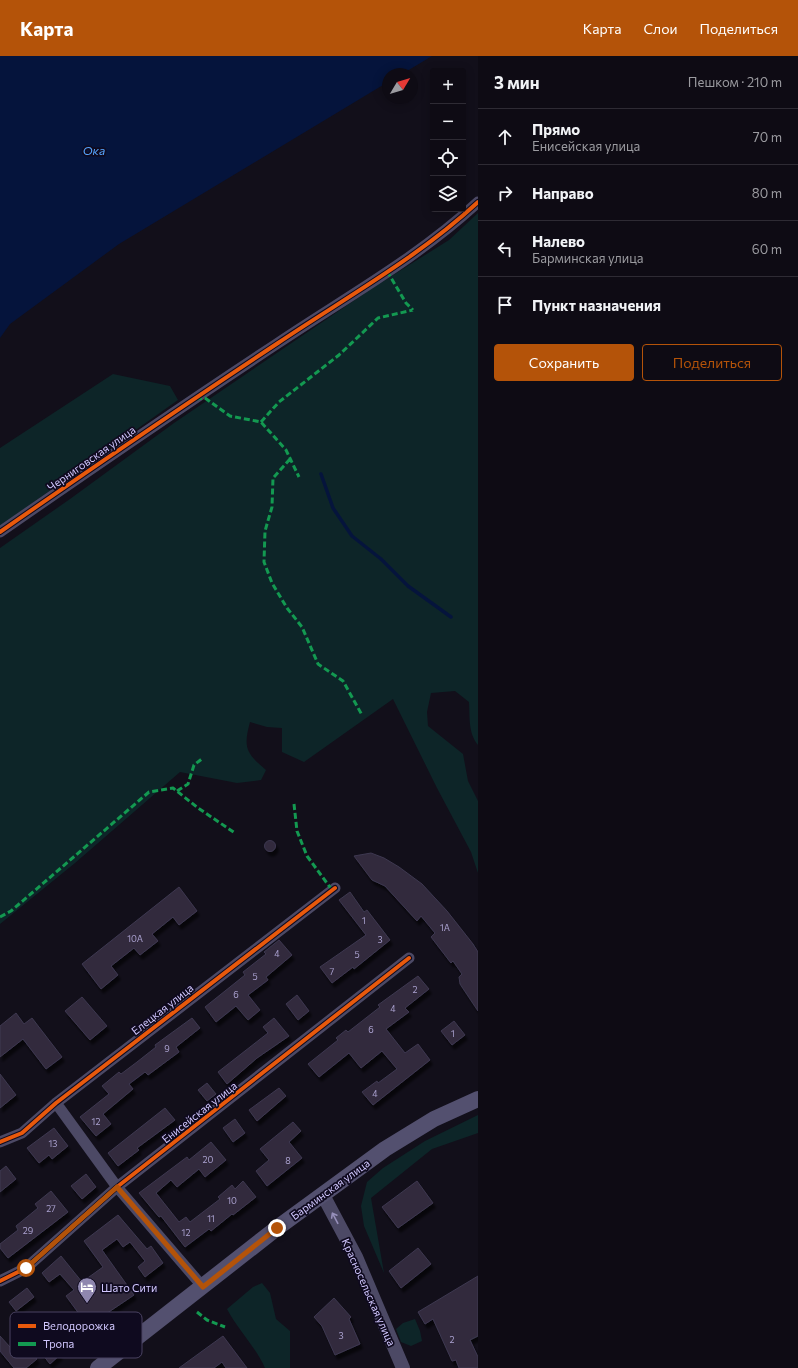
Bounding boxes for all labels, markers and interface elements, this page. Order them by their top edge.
text: Карта [20,17,73,40]
text: Карта [583,20,621,37]
text: Слои [643,20,678,37]
text: Поделиться [700,20,778,37]
north arrow [382,68,418,104]
map controls [430,68,466,212]
button: + [430,68,466,104]
text: 3 мин [494,72,540,93]
text: Пешком · 210 m [688,74,782,90]
button: − [430,104,466,140]
text: Прямо [532,120,580,138]
icon: ahead [494,126,516,148]
text: 70 m [753,129,782,145]
text: Енисейская улица [532,138,640,154]
button: locate [430,140,466,176]
water label: Ока [83,143,105,157]
button: layers [430,176,466,212]
icon: right [494,182,516,204]
text: Направо [532,184,594,202]
text: 80 m [752,185,782,201]
text: Налево [532,232,585,250]
icon: left [494,238,516,260]
text: 60 m [752,241,782,257]
text: Барминская улица [532,250,644,266]
icon: arrive [494,294,516,316]
text: Пункт назначения [532,296,661,314]
button: Сохранить [494,344,634,381]
button: Поделиться [642,344,782,381]
street label: Черниговская улица [45,423,137,493]
house number: 1 [362,915,366,926]
house number: 1А [440,922,450,933]
house number: 10А [127,933,143,944]
house number: 3 [377,934,383,945]
house number: 4 [274,948,280,959]
house number: 5 [354,949,360,960]
house number: 7 [330,966,335,977]
house number: 5 [252,971,258,982]
street label: Елецкая улица [129,981,195,1037]
house number: 2 [413,984,418,995]
house number: 6 [233,989,239,1000]
house number: 4 [390,1003,396,1014]
house number: 6 [368,1024,374,1035]
house number: 1 [451,1028,455,1039]
house number: 9 [164,1043,170,1054]
street label: Енисейская улица [159,1079,239,1145]
house number: 4 [372,1088,378,1099]
house number: 12 [92,1116,100,1127]
house number: 13 [49,1138,57,1149]
house number: 20 [203,1154,214,1165]
house number: 8 [285,1155,291,1166]
street label: Барминская улица [288,1156,372,1222]
house number: 10 [227,1195,237,1206]
house number: 27 [46,1203,56,1214]
one-way arrow [331,1212,338,1224]
house number: 11 [207,1213,215,1224]
route end [268,1219,286,1237]
house number: 29 [23,1225,33,1236]
house number: 12 [182,1227,190,1238]
street label: Красносельская улица [339,1236,399,1348]
route start [17,1259,35,1277]
hotel icon: Шато Сити [76,1276,98,1304]
place label: Шато Сити [101,1281,157,1294]
legend [10,1312,142,1358]
text: Велодорожка [43,1319,115,1332]
house number: 3 [338,1330,344,1341]
house number: 2 [450,1334,455,1345]
text: Тропа [43,1337,74,1350]

